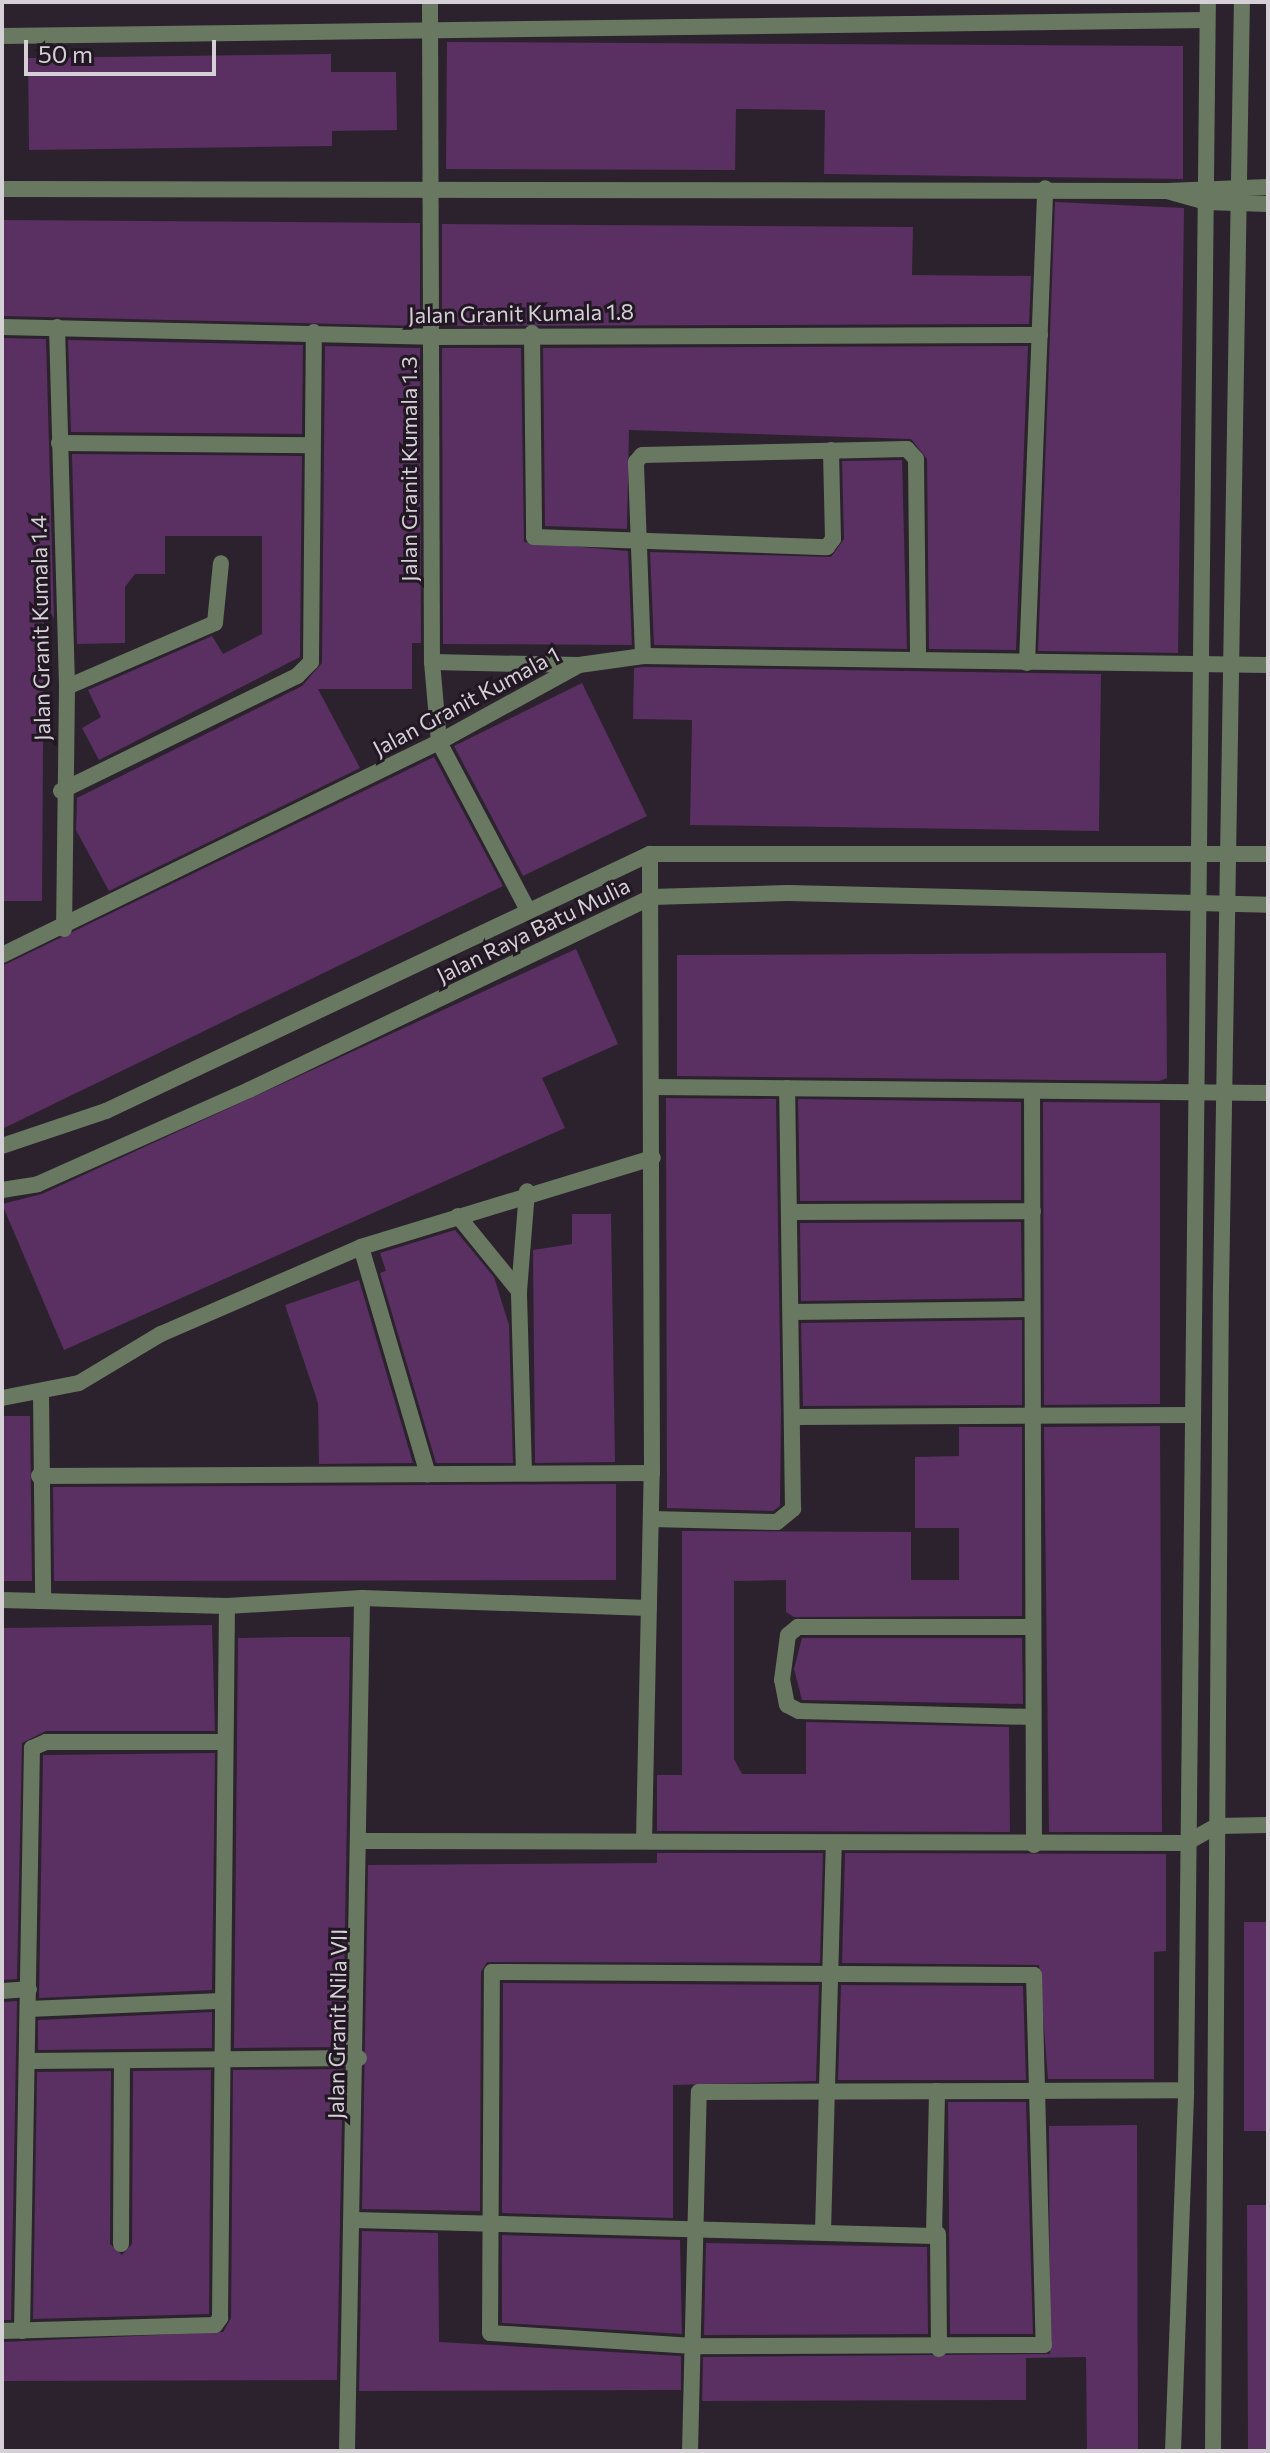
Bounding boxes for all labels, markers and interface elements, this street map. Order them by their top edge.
scale bar [28,24,220,74]
text: 50 m [38,39,93,68]
street label: Jalan Granit Kumala 1.8 [408,298,634,328]
street label: Jalan Granit Kumala 1.3 [396,356,422,582]
street label: Jalan Granit Kumala 1.4 [25,515,55,741]
street label: Jalan Granit Kumala 1 [368,641,564,761]
street label: Jalan Raya Batu Mulia [432,872,634,988]
street label: Jalan Granit Nila VII [322,1929,352,2119]

